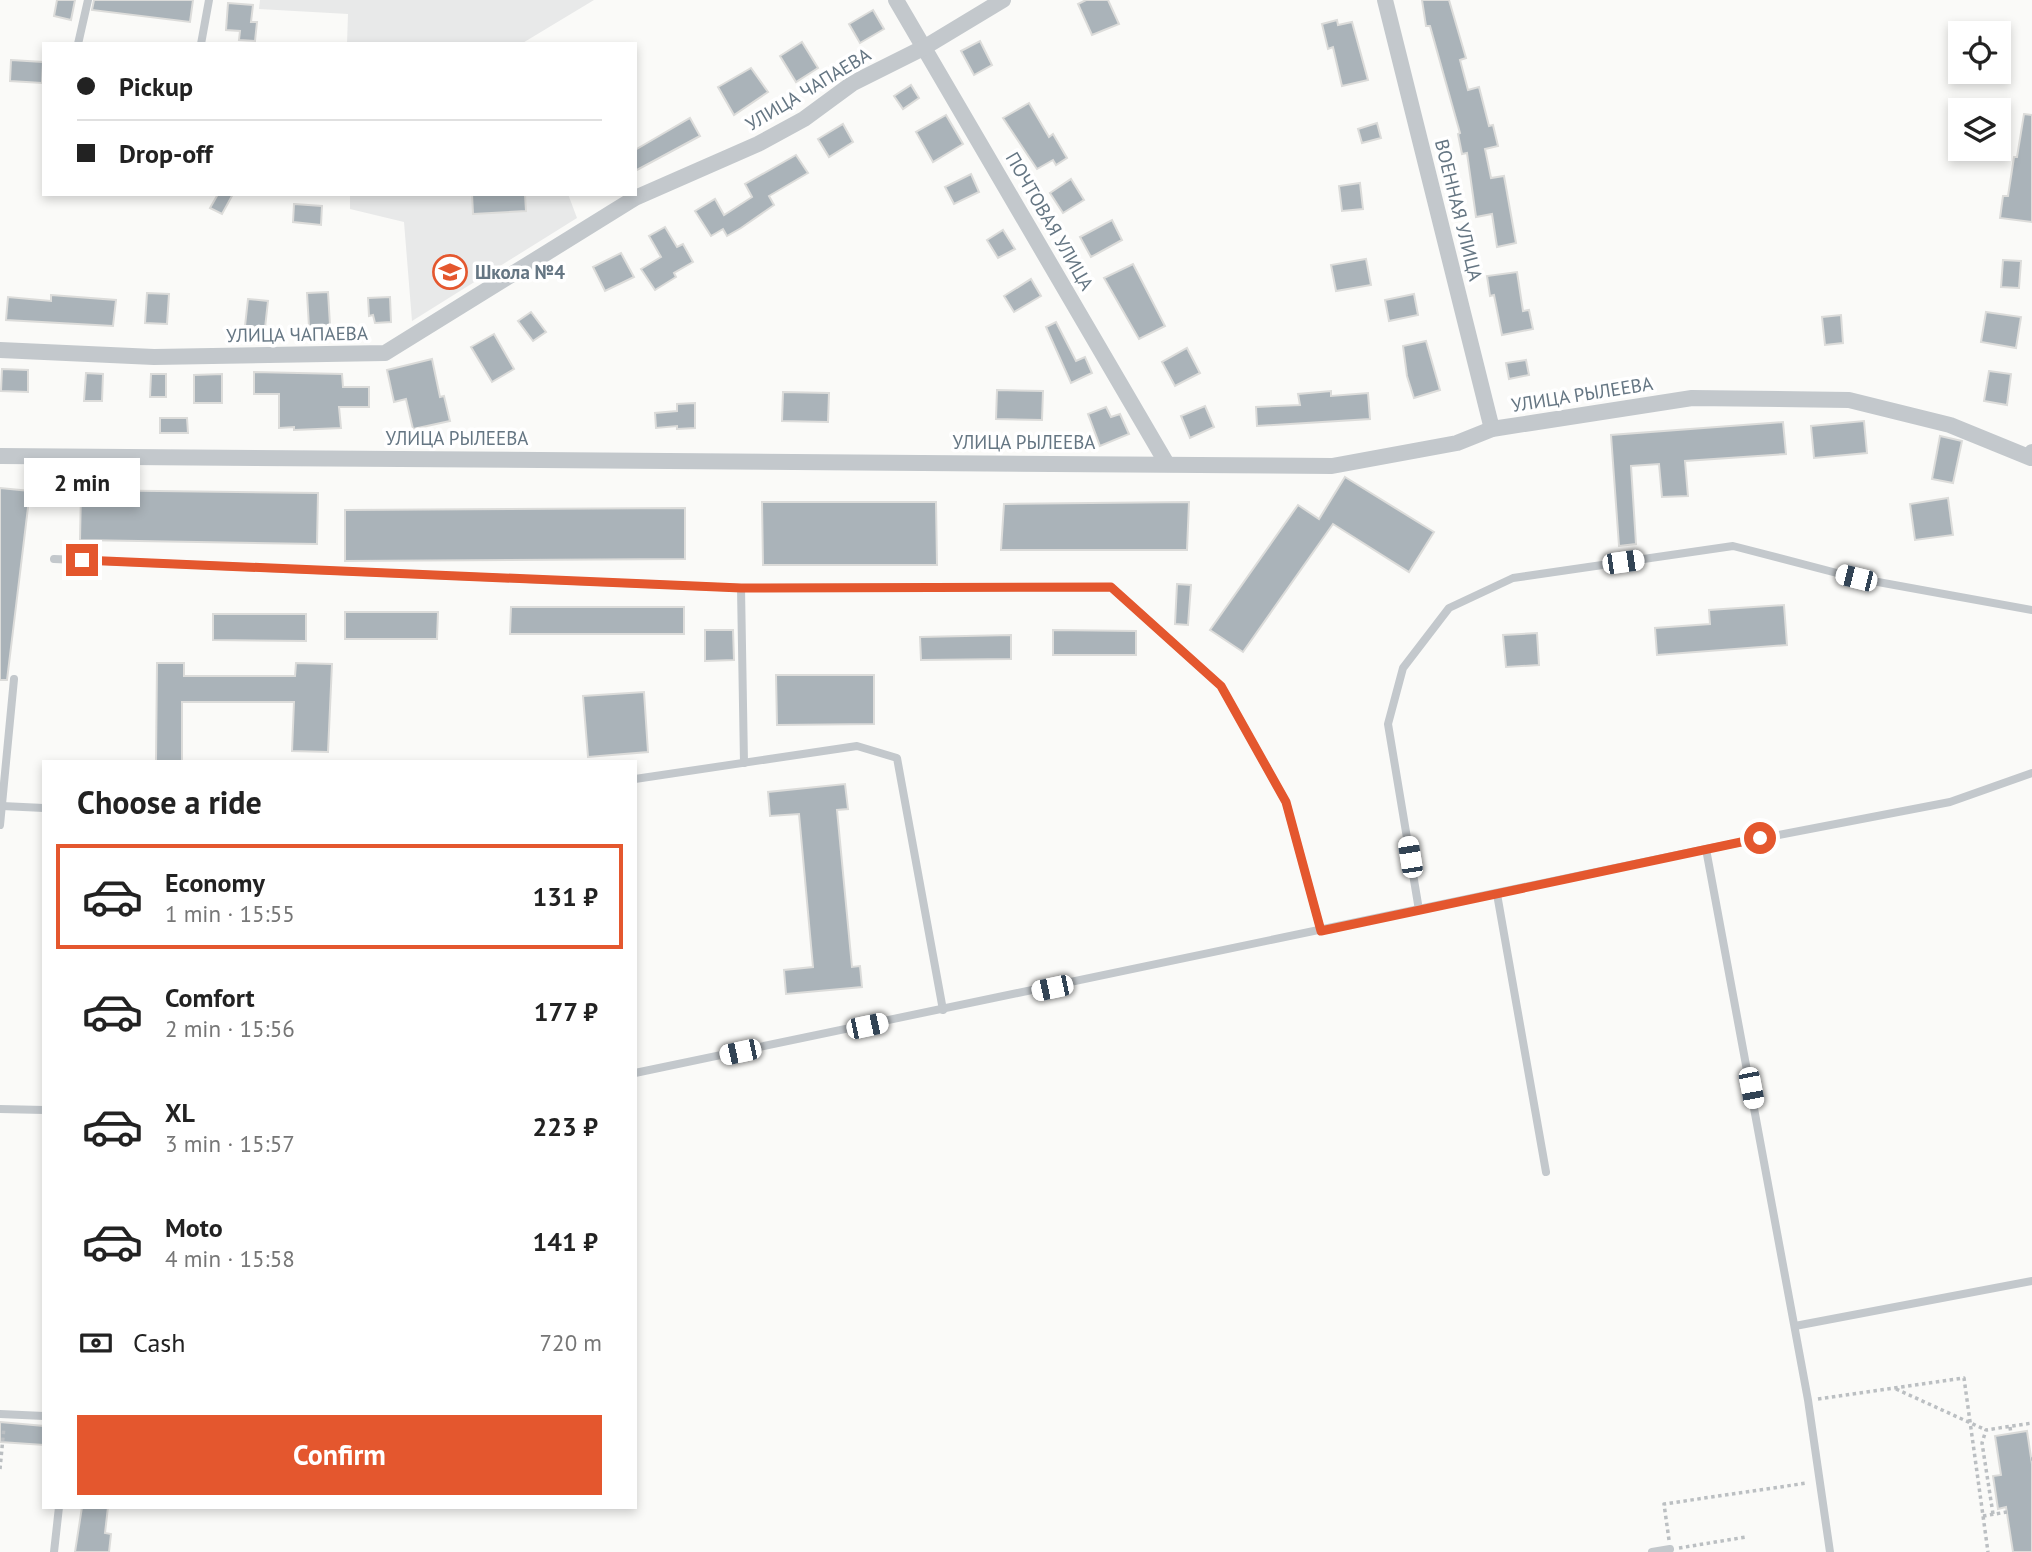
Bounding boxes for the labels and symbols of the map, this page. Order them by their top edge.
street label: УЛИЦА ЧАПАЕВА [741,42,875,136]
street label: ВОЕННАЯ УЛИЦА [1430,137,1488,283]
street label: ПОЧТОВАЯ УЛИЦА [1001,148,1099,294]
school or university icon: Школа №4 [431,253,469,291]
place label: Школа №4 [475,260,565,284]
street label: УЛИЦА ЧАПАЕВА [226,321,368,347]
street label: УЛИЦА РЫЛЕЕВА [1510,371,1654,417]
street label: УЛИЦА РЫЛЕЕВА [386,426,528,450]
street label: УЛИЦА РЫЛЕЕВА [953,430,1095,454]
callout: 2 min [24,458,140,508]
route end [66,544,98,576]
car [1601,549,1646,575]
car [1834,563,1879,593]
route start [1744,822,1776,854]
car [1397,835,1424,879]
car [1030,973,1075,1003]
car [845,1011,890,1041]
car [718,1037,763,1067]
car [1737,1065,1766,1111]

